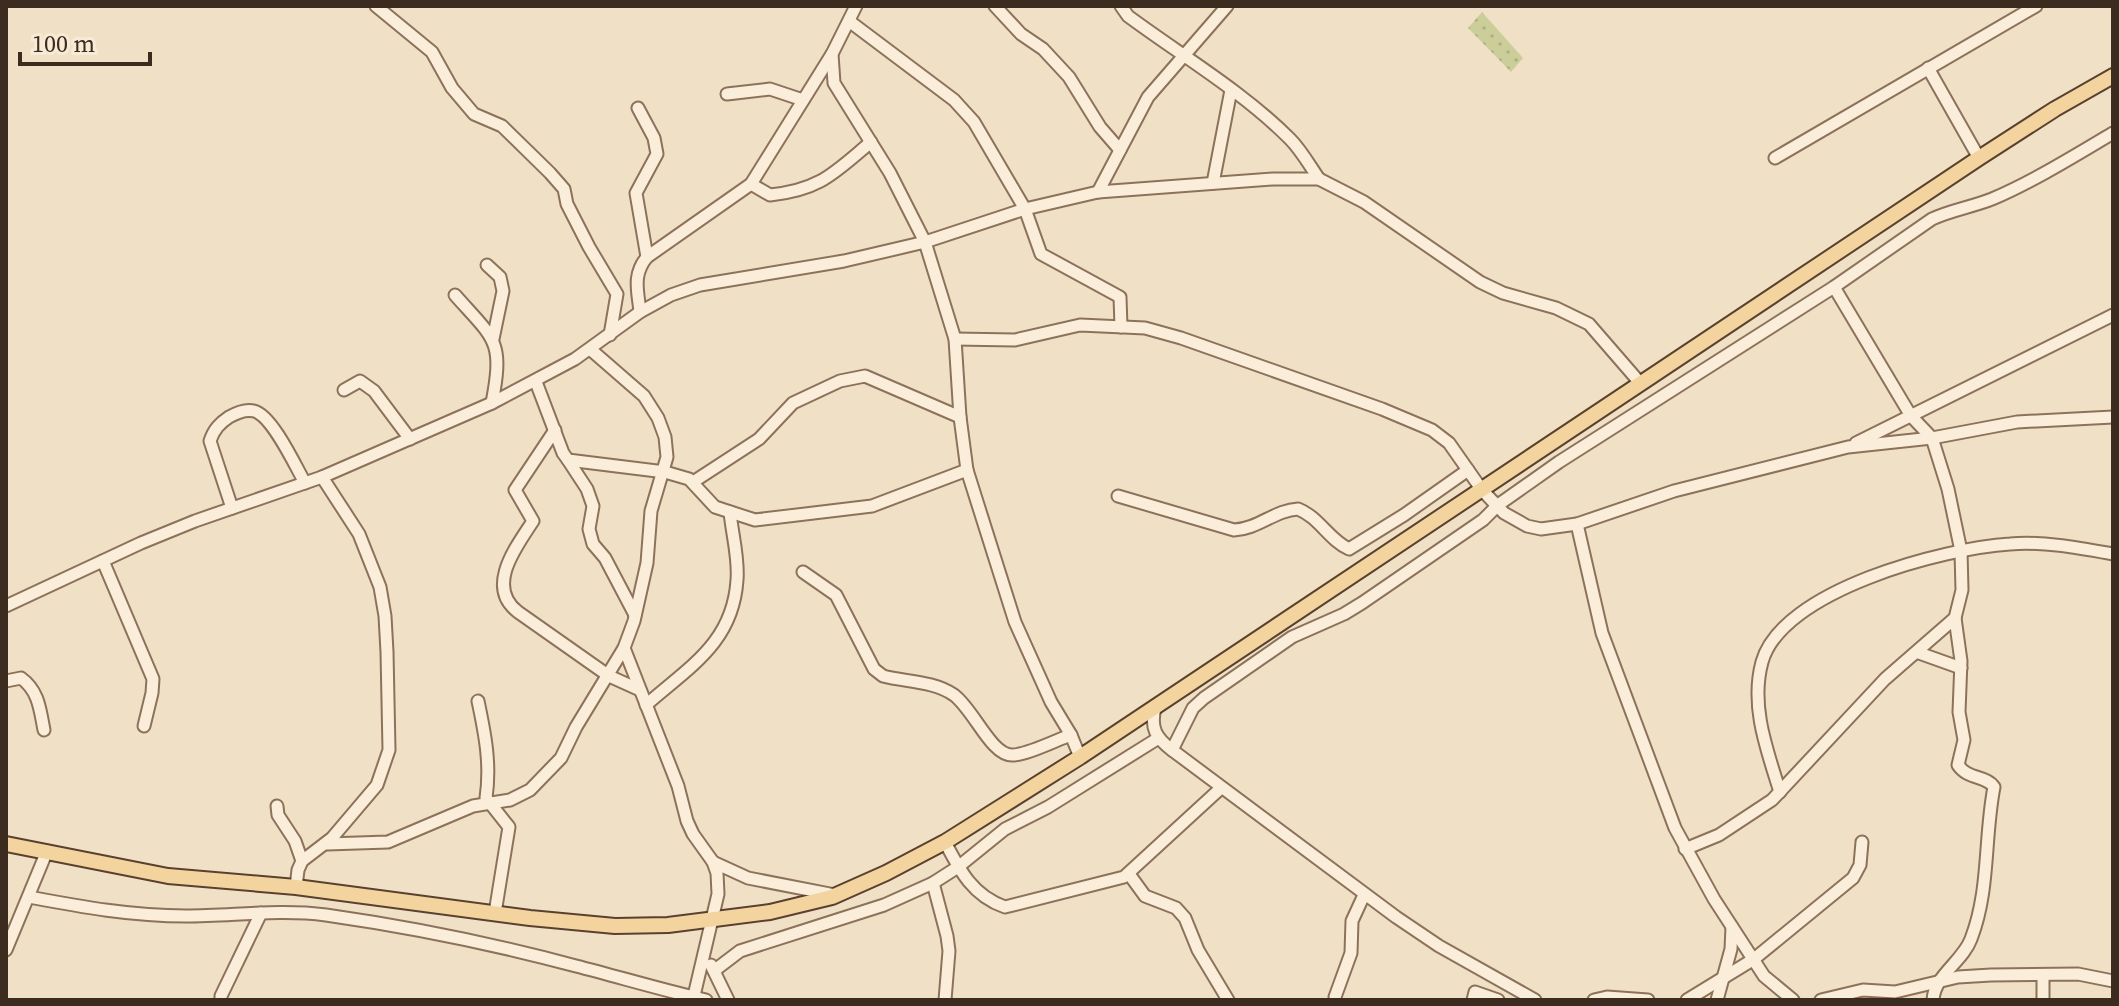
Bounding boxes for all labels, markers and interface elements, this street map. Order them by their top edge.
scale bar [20,16,150,66]
text: 100 m [32,27,95,60]

